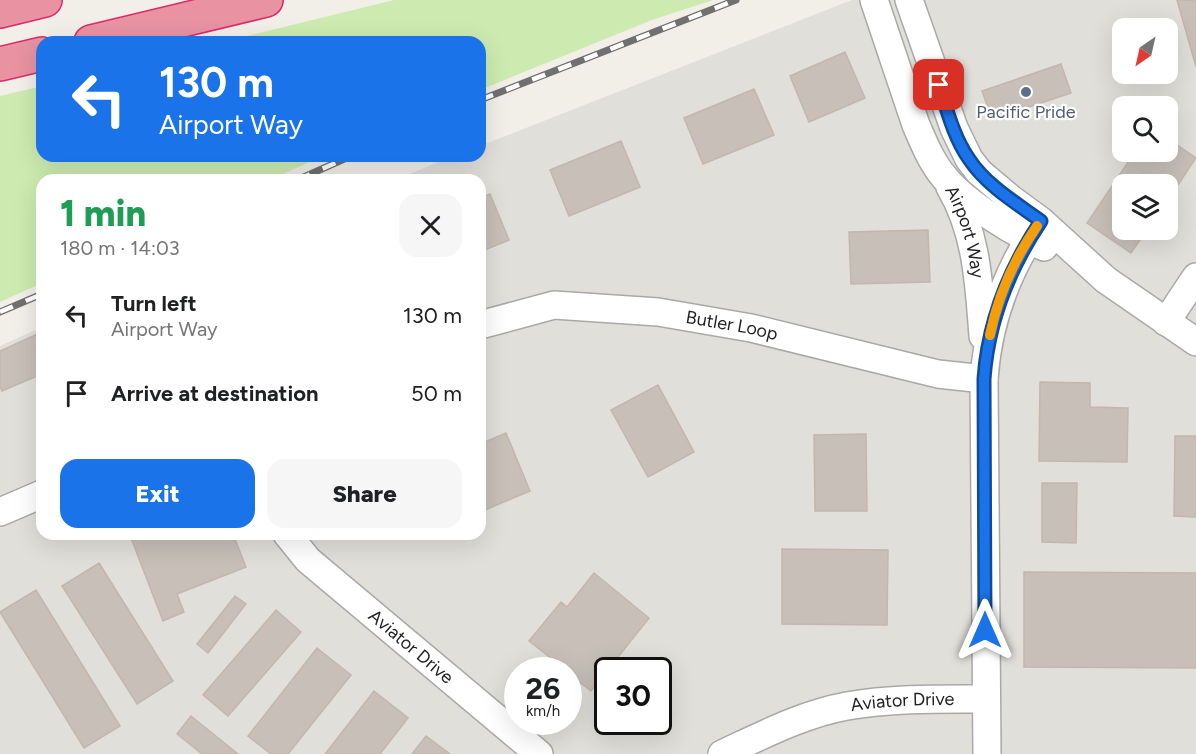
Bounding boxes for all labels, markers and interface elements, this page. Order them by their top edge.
north arrow [1112,18,1178,84]
map controls [1112,18,1178,240]
text: 130 m [159,57,274,108]
pin [913,59,964,110]
icon: left [60,60,138,138]
icon: arrive [922,68,955,101]
marker: Pacific Pride [1019,85,1033,99]
button: search [1112,96,1178,162]
place label: Pacific Pride [976,101,1076,123]
text: Airport Way [159,108,303,141]
button: layers [1112,174,1178,240]
street label: Airport Way [940,182,989,280]
text: 1 min [60,192,146,235]
button: close [399,194,462,257]
text: 180 m · 14:03 [60,236,180,260]
text: Turn left [111,290,197,317]
icon: left [60,299,93,332]
text: 130 m [403,302,462,329]
street label: Butler Loop [684,306,780,345]
text: Airport Way [111,317,218,341]
icon: arrive [60,377,93,410]
text: Arrive at destination [111,380,319,407]
text: 50 m [411,380,462,407]
button: Exit [60,459,255,528]
button: Share [267,459,462,528]
position arrow [953,598,1017,662]
street label: Aviator Drive [364,605,458,689]
speed limit sign: 30 [594,657,672,735]
text: 26 [526,670,560,707]
street label: Aviator Drive [849,688,955,716]
text: km/h [526,702,560,720]

